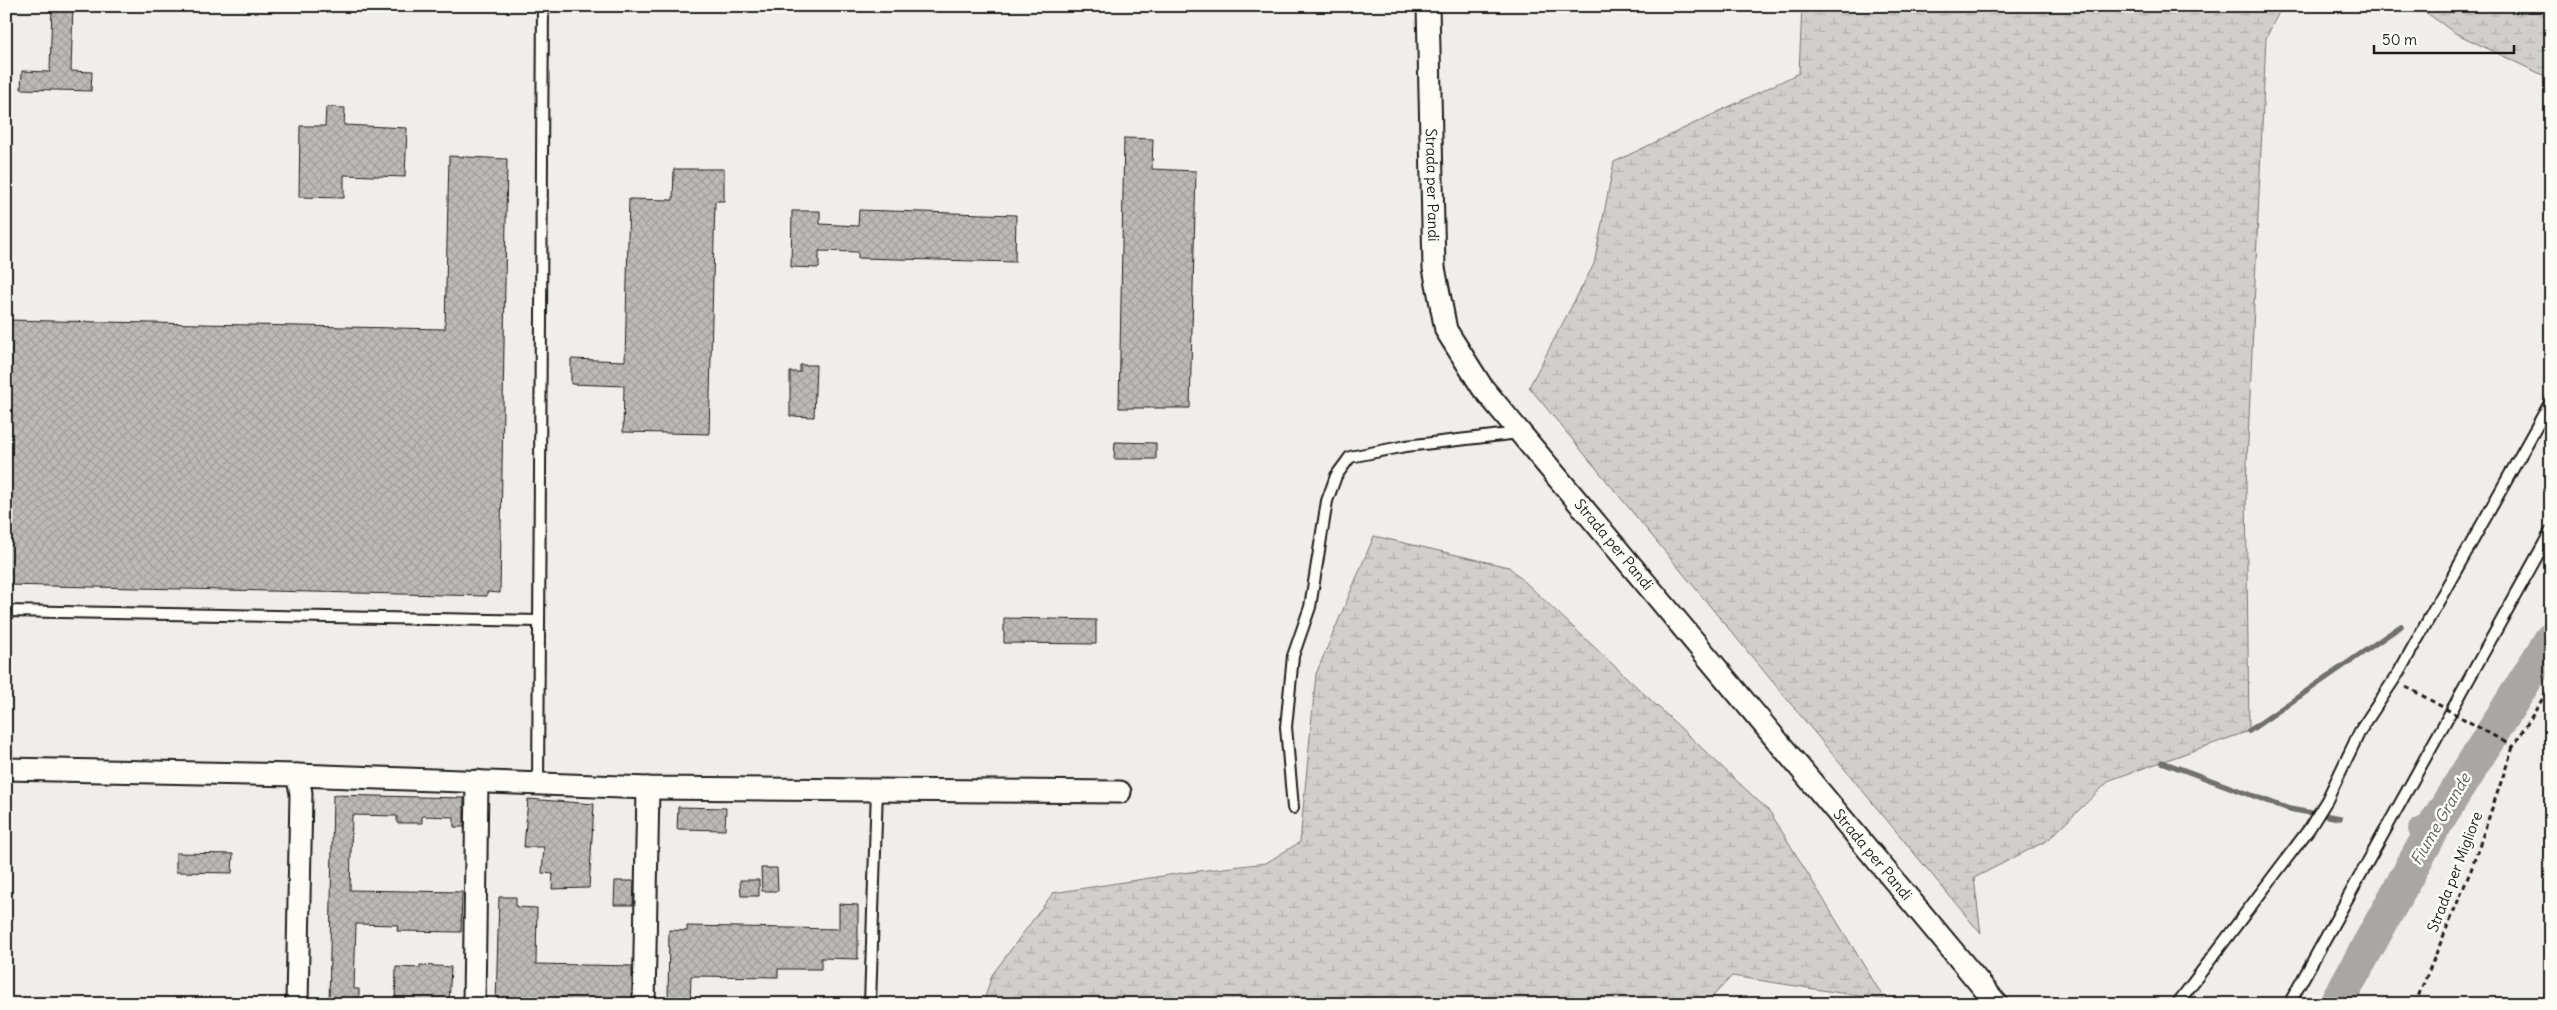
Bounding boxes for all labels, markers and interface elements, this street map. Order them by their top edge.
scale bar [2374,22,2514,54]
text: 50 m [2382,30,2417,49]
street label: Strada per Pandi [1422,128,1443,242]
street label: Strada per Pandi [1570,495,1658,594]
water label: Fiume Grande [2406,768,2475,868]
street label: Strada per Pandi [1829,805,1916,904]
street label: Strada per Migliore [2423,809,2486,935]

